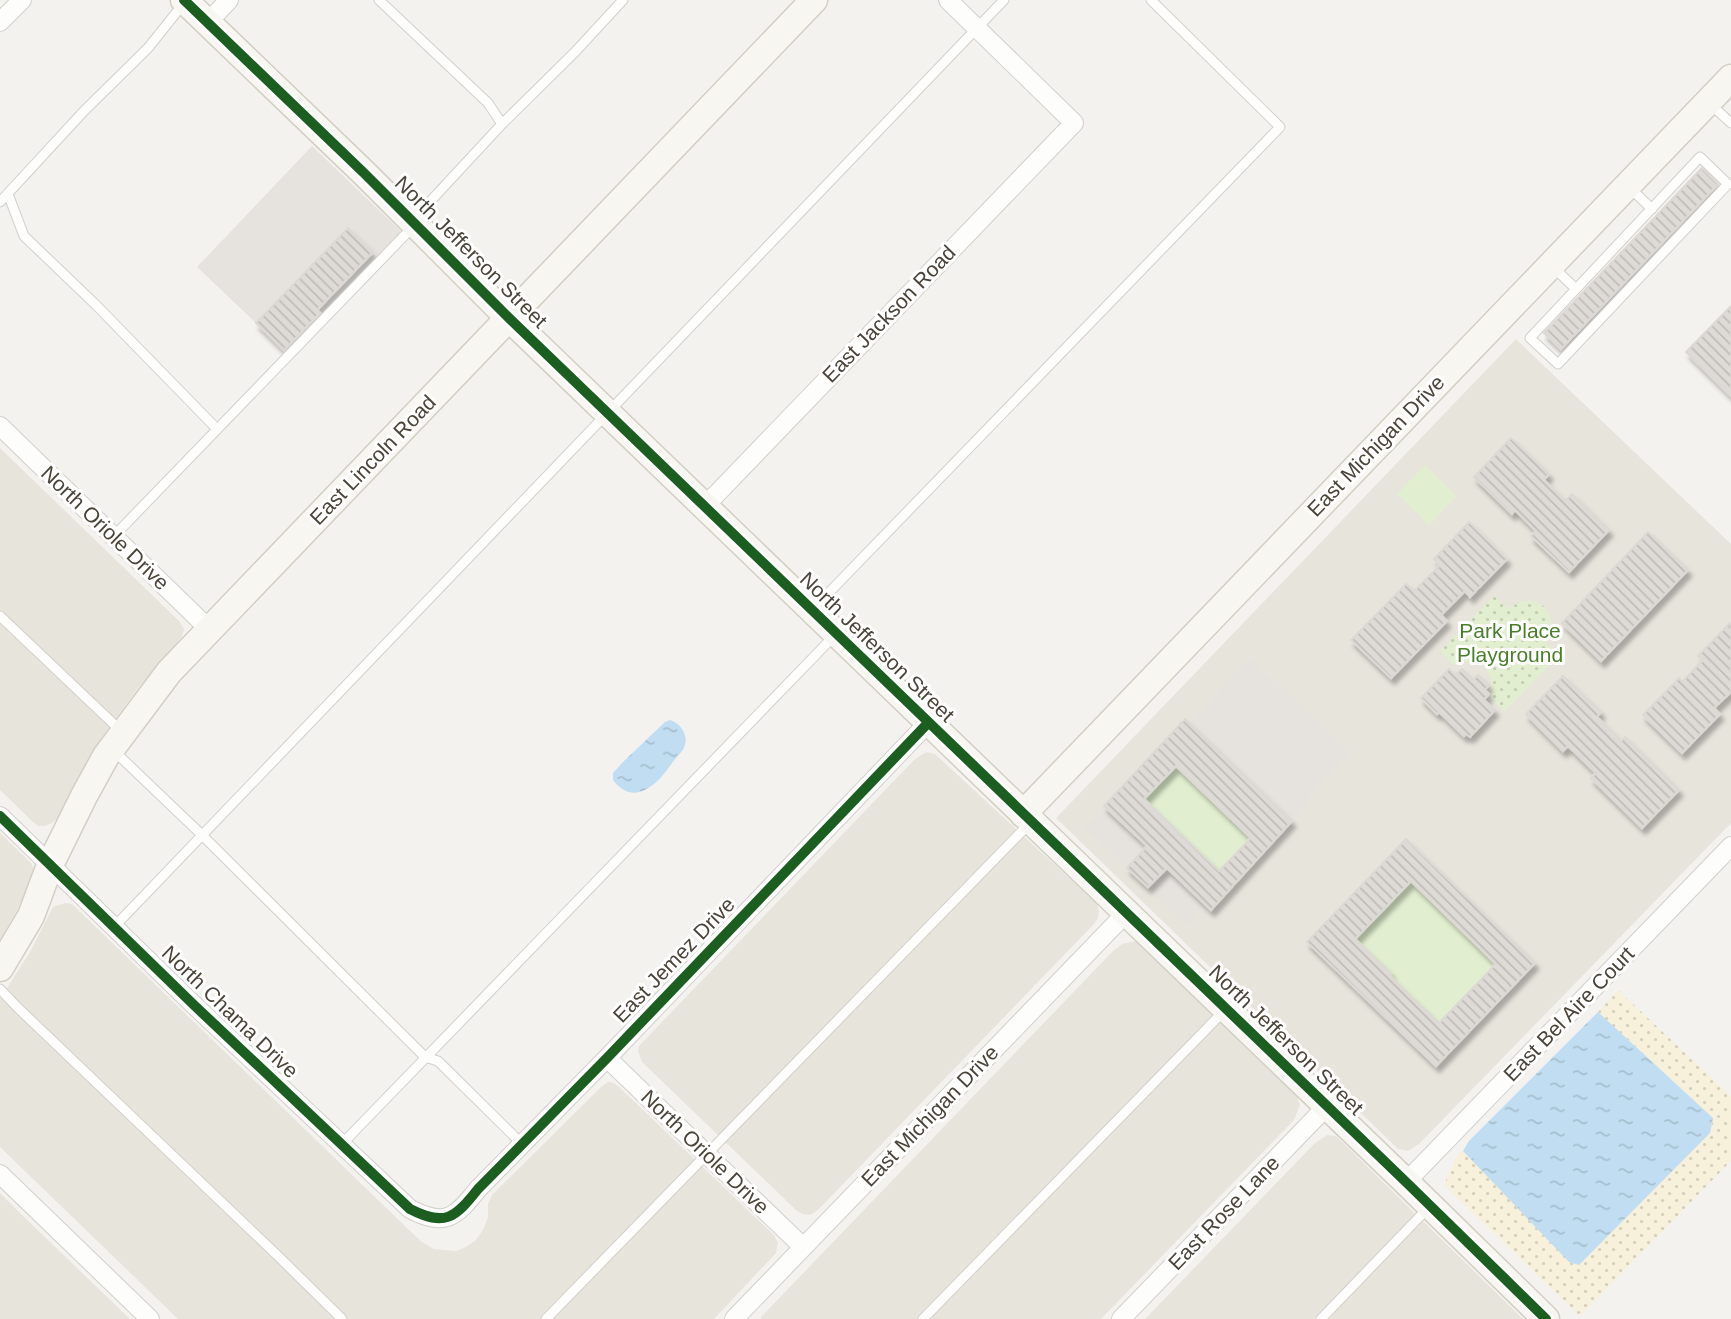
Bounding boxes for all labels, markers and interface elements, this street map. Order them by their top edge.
street label: North Jefferson Street [391,171,552,332]
street label: East Jackson Road [818,241,960,387]
street label: East Michigan Drive [1303,371,1449,521]
street label: East Lincoln Road [305,390,440,529]
street label: North Oriole Drive [37,461,174,594]
street label: North Jefferson Street [796,567,959,726]
park label: Park Place Playground [1457,619,1563,666]
street label: East Jemez Drive [608,892,739,1027]
street label: North Chama Drive [158,941,303,1082]
street label: East Bel Aire Court [1499,942,1639,1085]
street label: North Jefferson Street [1205,960,1368,1119]
street label: East Michigan Drive [857,1041,1003,1191]
street label: North Oriole Drive [637,1085,774,1218]
street label: East Rose Lane [1163,1151,1284,1274]

